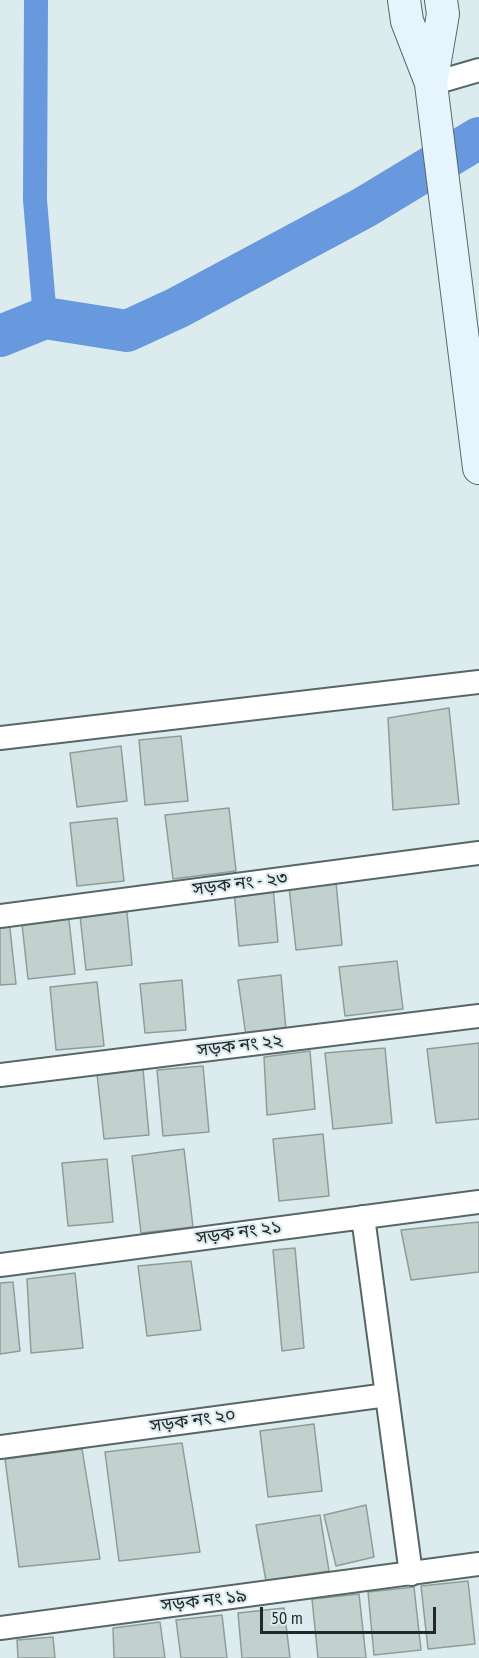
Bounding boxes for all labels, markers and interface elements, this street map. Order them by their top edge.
street label: সড়ক নং - ২৩ [191,867,289,901]
street label: সড়ক নং ২২ [196,1030,284,1062]
street label: সড়ক নং ২১ [195,1216,283,1250]
street label: সড়ক নং ২০ [149,1404,237,1438]
street label: সড়ক নং ১৯ [160,1585,248,1617]
scale bar [263,1595,438,1633]
text: 50 m [271,1606,303,1629]

